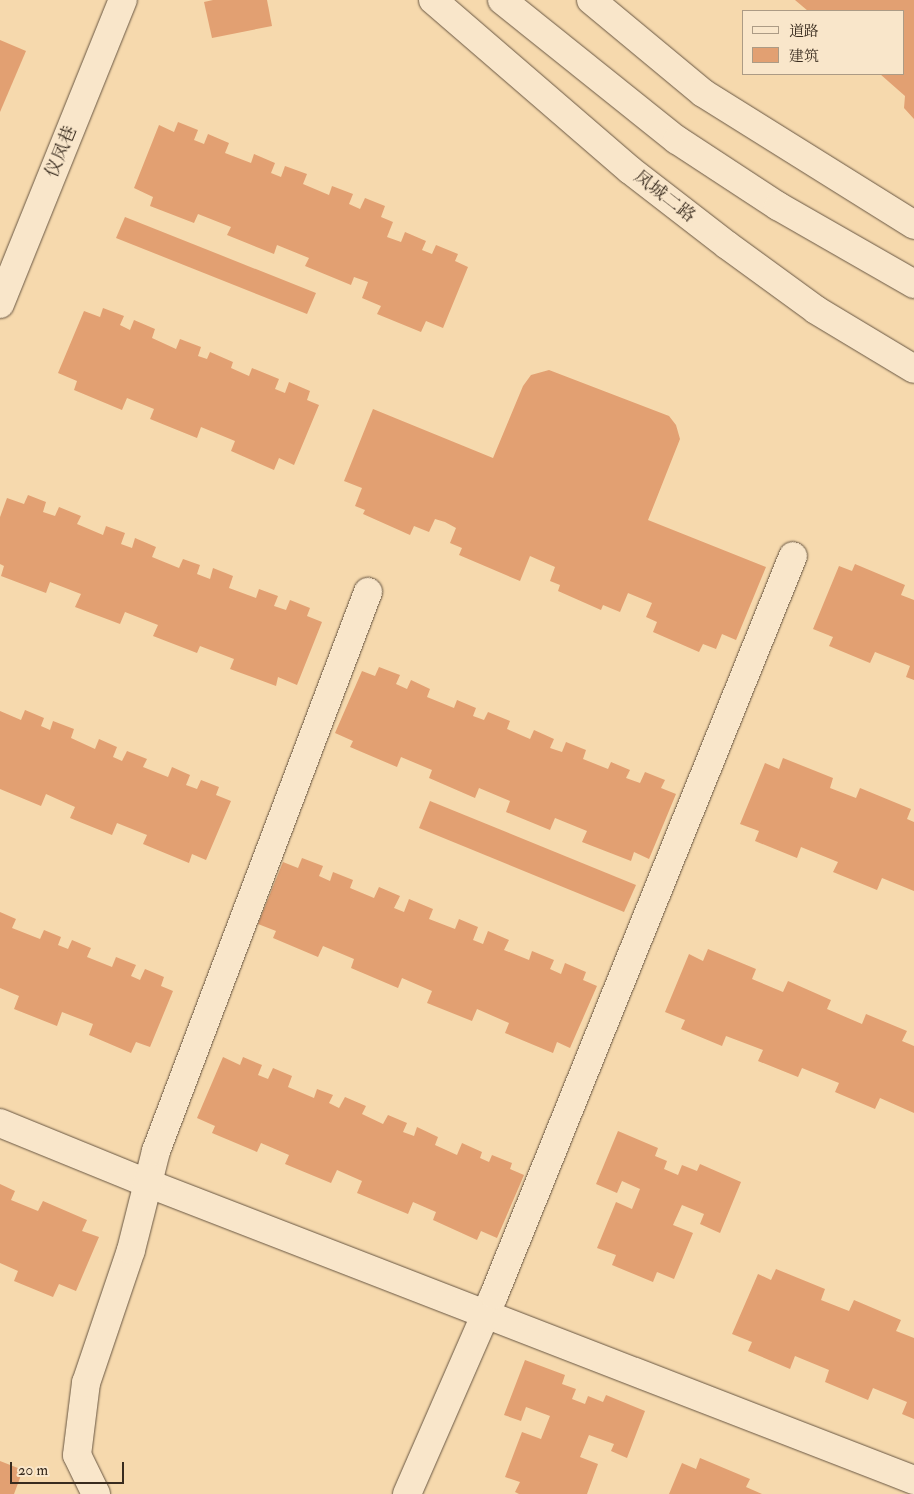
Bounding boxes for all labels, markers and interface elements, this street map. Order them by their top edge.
legend [742,10,904,75]
text: 道路 [789,22,819,41]
text: 建筑 [789,47,819,66]
street label: 仪凤巷 [42,123,82,181]
street label: 凤城二路 [629,166,699,228]
scale bar [12,1452,126,1484]
text: 20 m [18,1461,48,1480]

